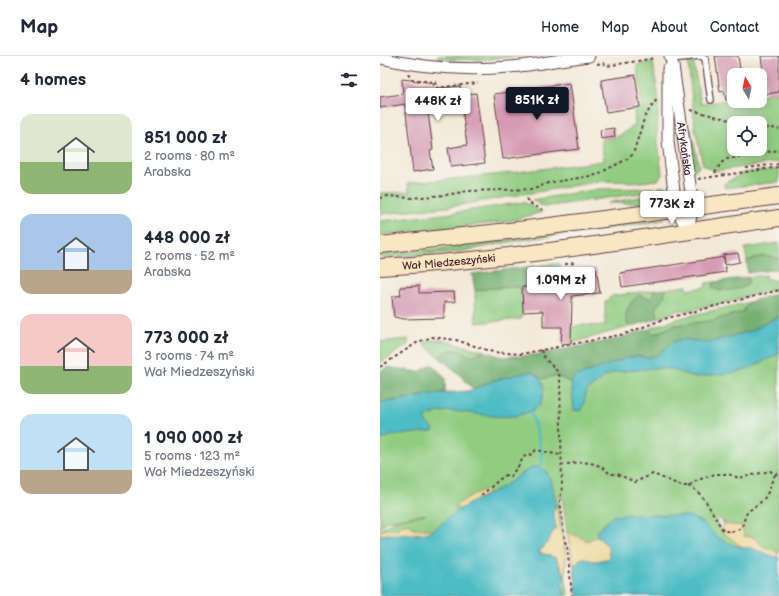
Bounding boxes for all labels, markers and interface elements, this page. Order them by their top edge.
text: Map [20,16,58,39]
text: Home [541,19,579,36]
text: Map [601,19,629,36]
text: About [651,19,688,36]
text: Contact [710,19,759,36]
north arrow [727,68,767,108]
map controls [727,68,767,156]
icon: filters [338,69,360,91]
text: 4 homes [20,70,86,90]
pin: 851K zł [500,87,574,121]
pin: 448K zł [401,88,475,122]
text: 851K zł [515,92,559,108]
text: 448K zł [415,93,461,109]
button: locate [727,116,767,156]
street label: Afrykańska [675,121,695,176]
text: 851 000 zł [144,128,227,148]
icon: home [52,130,100,178]
text: 2 rooms · 80 m² [144,148,235,164]
text: Arabska [144,164,191,180]
pin: 773K zł [635,191,709,225]
text: 773K zł [649,196,695,212]
text: 448 000 zł [144,228,230,248]
icon: home [52,230,100,278]
text: 2 rooms · 52 m² [144,248,235,264]
street label: Wał Miedzeszyński [402,251,496,272]
text: Arabska [144,264,191,280]
pin: 1.09M zł [520,267,602,301]
text: 1.09M zł [536,272,586,288]
text: 773 000 zł [144,328,229,348]
icon: home [52,330,100,378]
text: 3 rooms · 74 m² [144,348,234,364]
text: Wał Miedzeszyński [144,364,255,380]
text: 1 090 000 zł [144,428,243,448]
icon: home [52,430,100,478]
text: 5 rooms · 123 m² [144,448,240,464]
text: Wał Miedzeszyński [144,464,255,480]

